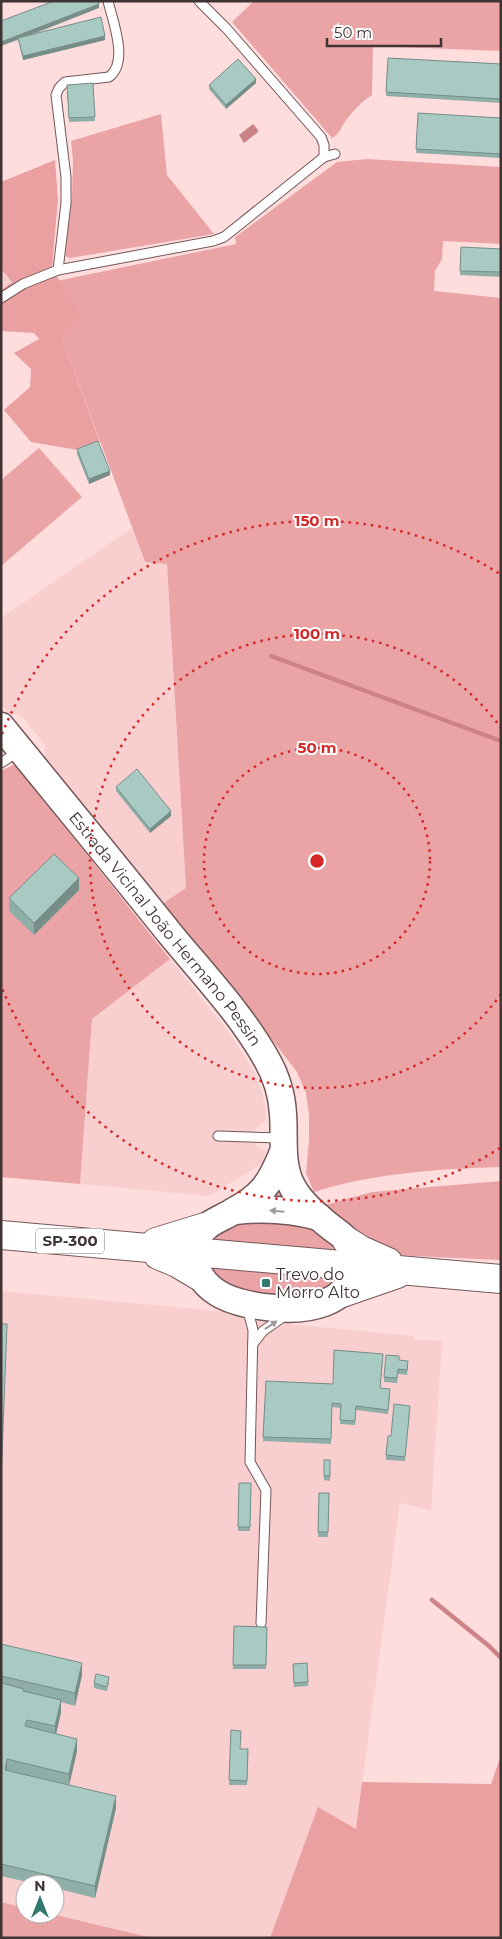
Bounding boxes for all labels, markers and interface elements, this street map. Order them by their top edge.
scale bar [327,15,441,47]
text: 50 m [334,23,372,42]
text: 150 m [295,511,339,530]
text: 100 m [294,624,340,643]
text: 50 m [297,738,337,757]
street label: Estrada Vicinal João Hermano Pessin [65,808,265,1050]
centre of rings [308,852,326,870]
one-way arrow [269,1207,285,1215]
road number: SP-300 [36,1228,104,1254]
place label: Trevo do Morro Alto [276,1265,360,1302]
marker: Trevo do Morro Alto [260,1277,272,1289]
one-way arrow [264,1320,278,1330]
north arrow [15,1874,65,1924]
text: N [34,1877,46,1895]

